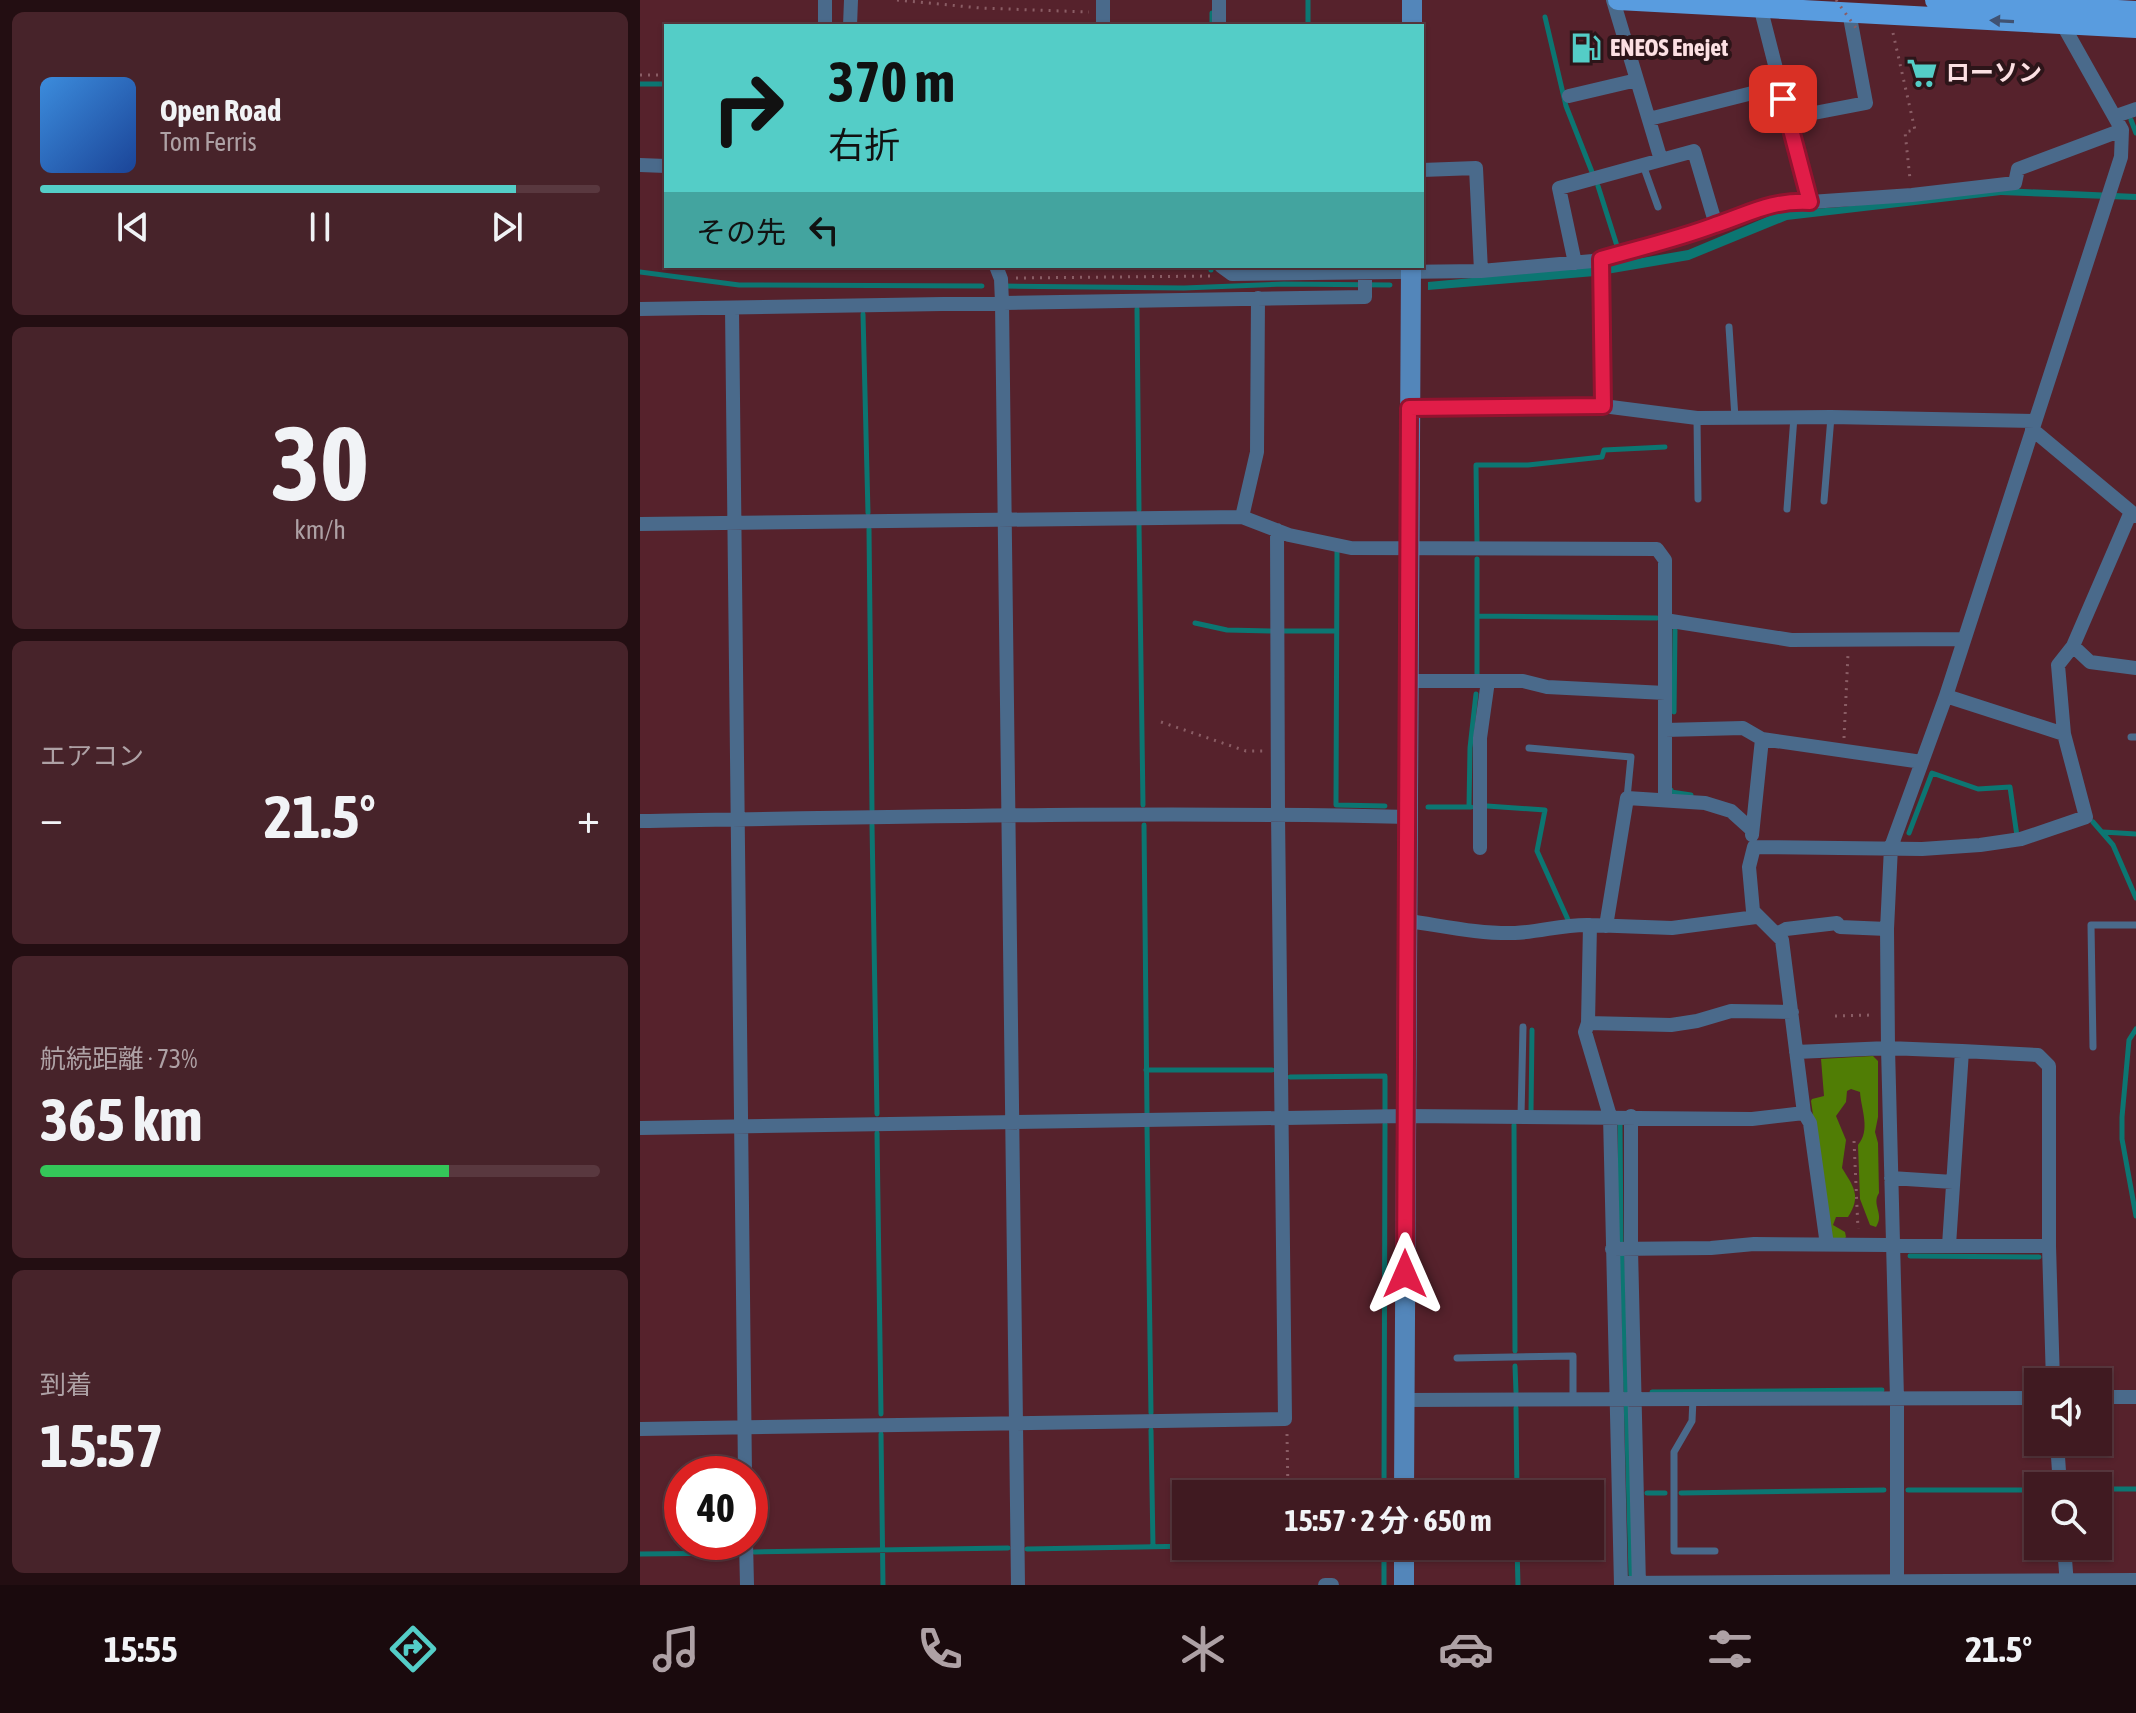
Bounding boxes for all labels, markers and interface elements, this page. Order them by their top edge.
one-way arrow [1989,14,2014,27]
fuel station icon: ENEOS Enejet [1569,31,1603,65]
place label: ENEOS Enejet [1610,34,1728,61]
text: 370 m [828,50,955,114]
icon: right [696,56,800,160]
supermarket icon: ローソン [1905,56,1939,90]
place label: ローソン [1946,59,2042,86]
pin [1749,65,1817,133]
icon: arrive [1761,77,1805,121]
text: Open Road [160,93,281,127]
text: 右折 [828,124,900,166]
text: Tom Ferris [160,127,257,157]
icon: previous [111,205,155,249]
icon: pause [298,205,342,249]
icon: next [485,205,529,249]
icon: left [802,208,846,252]
text: その先 [696,215,786,249]
text: 30 [271,403,369,522]
text: km/h [294,515,346,545]
text: エアコン [40,741,144,771]
text: 21.5° [264,782,376,851]
text: − [40,792,63,842]
text: + [577,792,600,842]
text: 航続距離 · 73% [40,1044,197,1074]
text: 365 km [40,1085,202,1154]
position arrow [1363,1232,1447,1316]
map controls [2024,1368,2112,1560]
button: sound [2024,1368,2112,1456]
text: 到着 [40,1370,92,1400]
text: 15:57 [40,1411,163,1480]
speed limit sign: 40 [664,1456,768,1560]
button: search [2024,1472,2112,1560]
text: 15:57 · 2 分 · 650 m [1284,1503,1492,1537]
icon: directions [385,1621,441,1677]
icon: music [648,1621,704,1677]
icon: phone [912,1621,968,1677]
icon: climate [1175,1621,1231,1677]
icon: car [1438,1621,1494,1677]
icon: filters [1702,1621,1758,1677]
text: 15:55 [104,1628,178,1670]
text: 21.5° [1965,1628,2032,1670]

